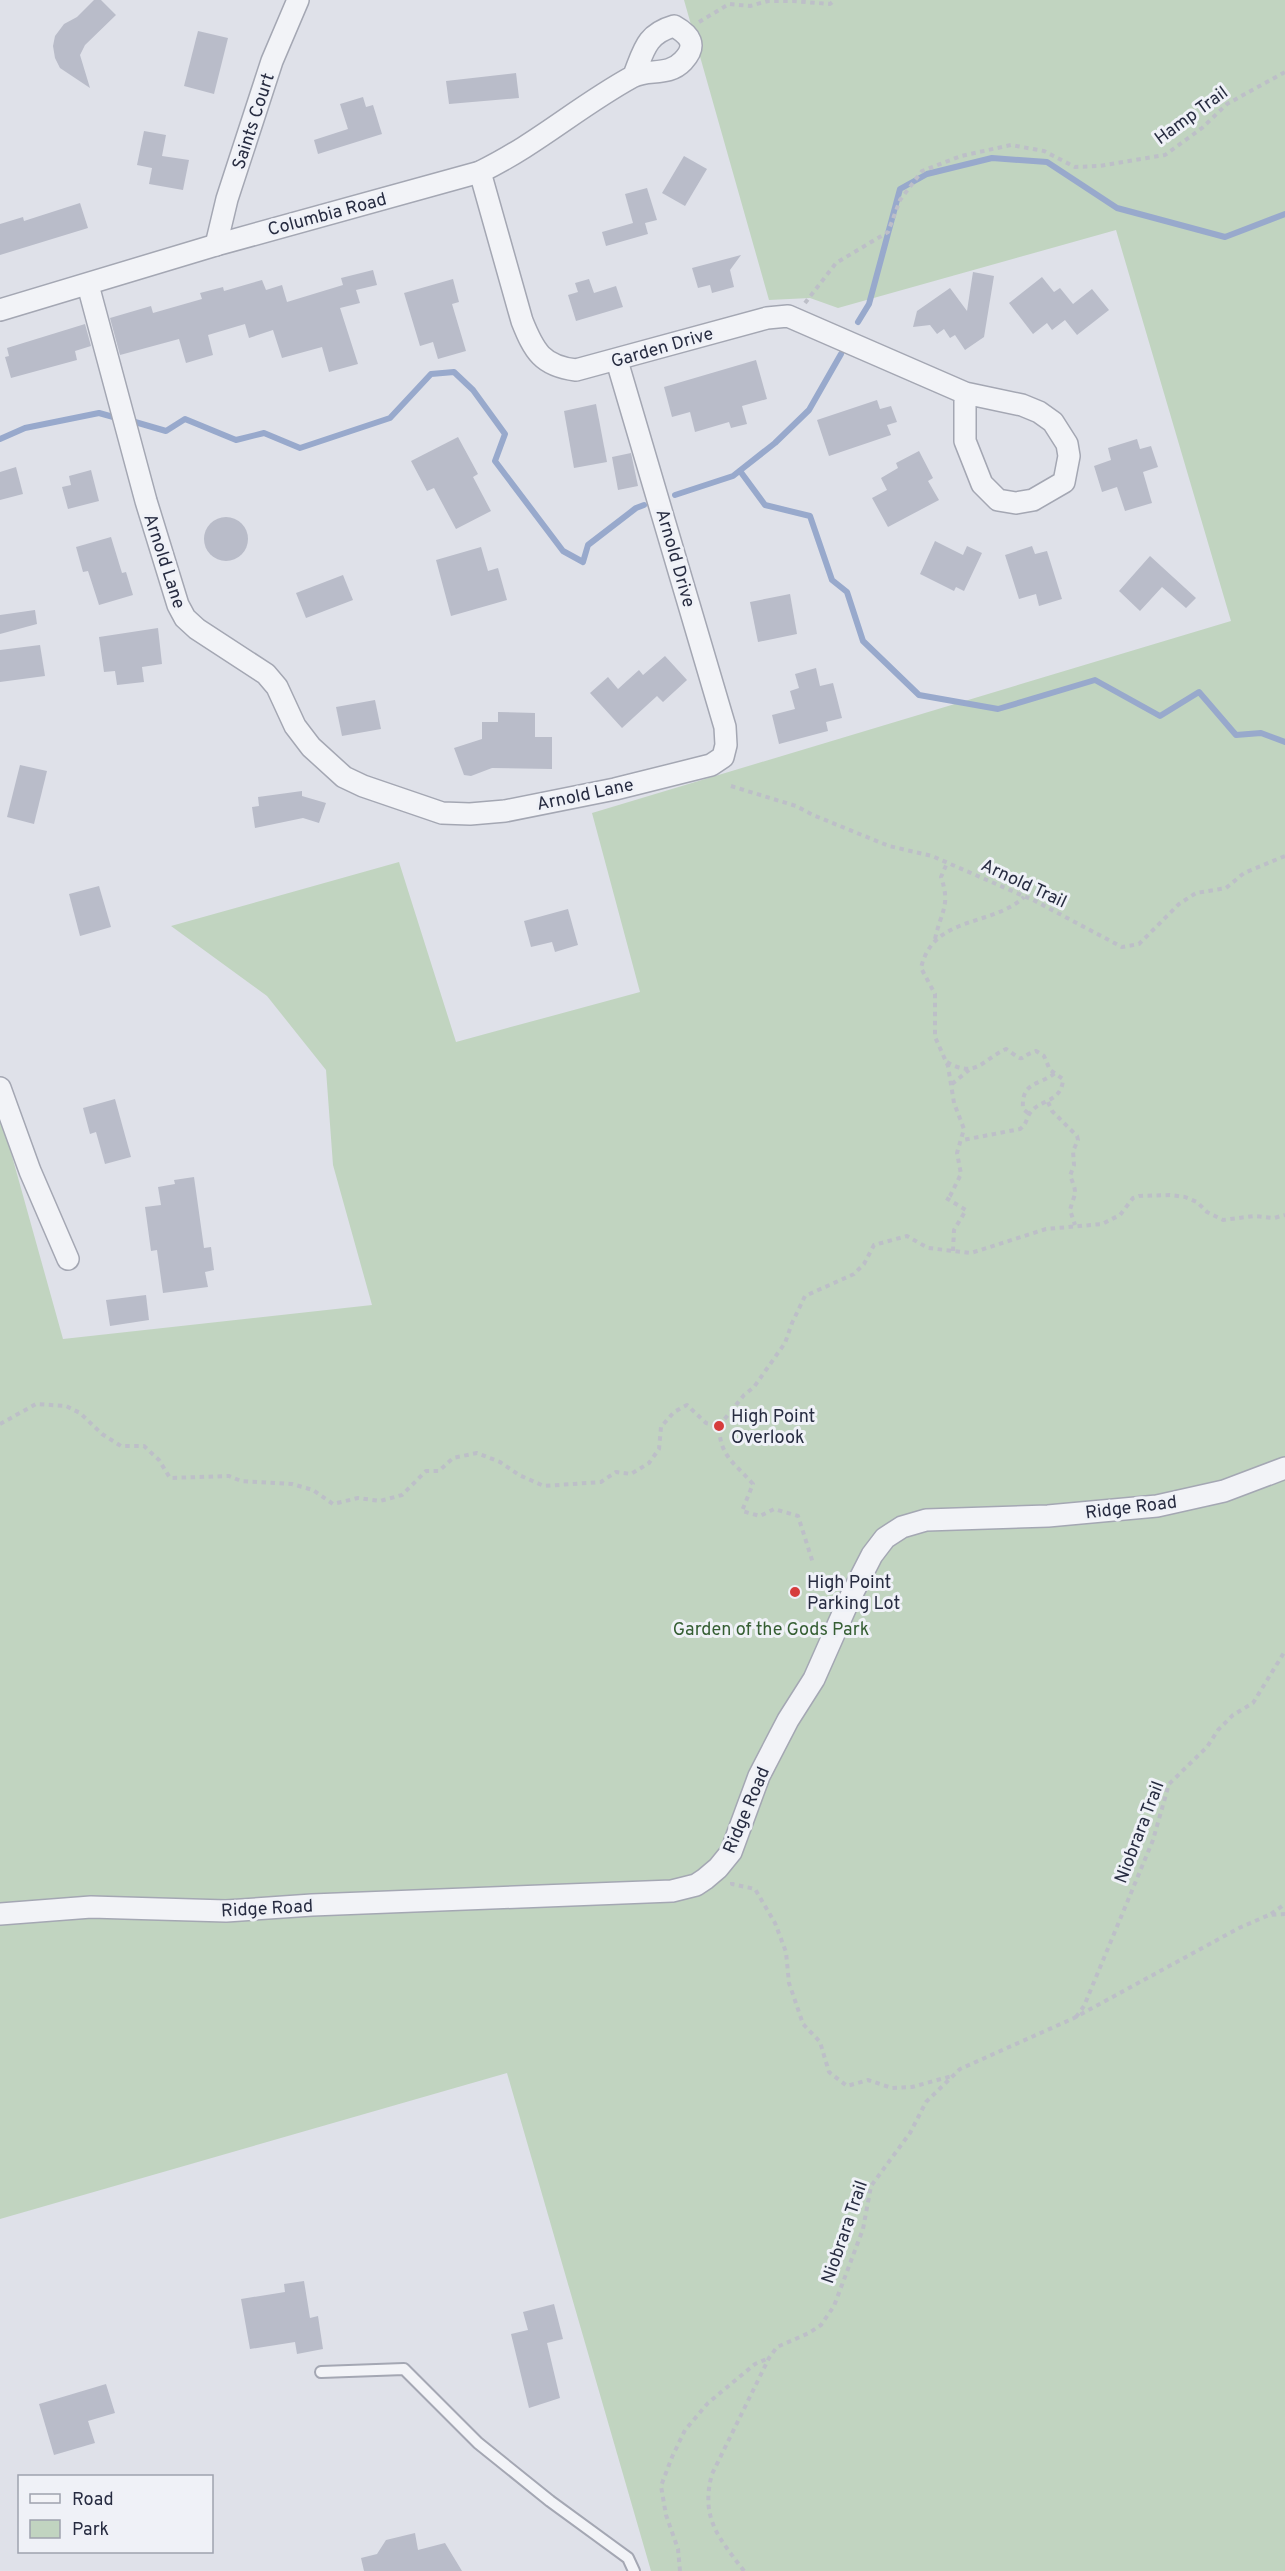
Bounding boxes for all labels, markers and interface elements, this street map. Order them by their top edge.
street label: Saints Court [228,70,281,173]
street label: Hamp Trail [1151,82,1233,151]
street label: Columbia Road [265,189,389,242]
street label: Garden Drive [608,323,716,374]
street label: Arnold Drive [650,507,700,610]
street label: Arnold Lane [137,511,190,612]
street label: Arnold Lane [535,774,636,817]
street label: Arnold Trail [977,854,1070,914]
place label: High Point Overlook [731,1406,815,1450]
marker: High Point Overlook [712,1419,726,1433]
street label: Ridge Road [1084,1491,1178,1526]
place label: High Point Parking Lot [807,1572,900,1616]
marker: High Point Parking Lot [788,1585,802,1599]
park label: Garden of the Gods Park [673,1619,869,1642]
street label: Ridge Road [719,1764,776,1858]
street label: Niobrara Trail [1110,1778,1170,1887]
street label: Ridge Road [220,1896,314,1923]
street label: Niobrara Trail [817,2178,874,2287]
legend [18,2475,213,2553]
text: Road [72,2489,114,2512]
text: Park [72,2519,109,2542]

